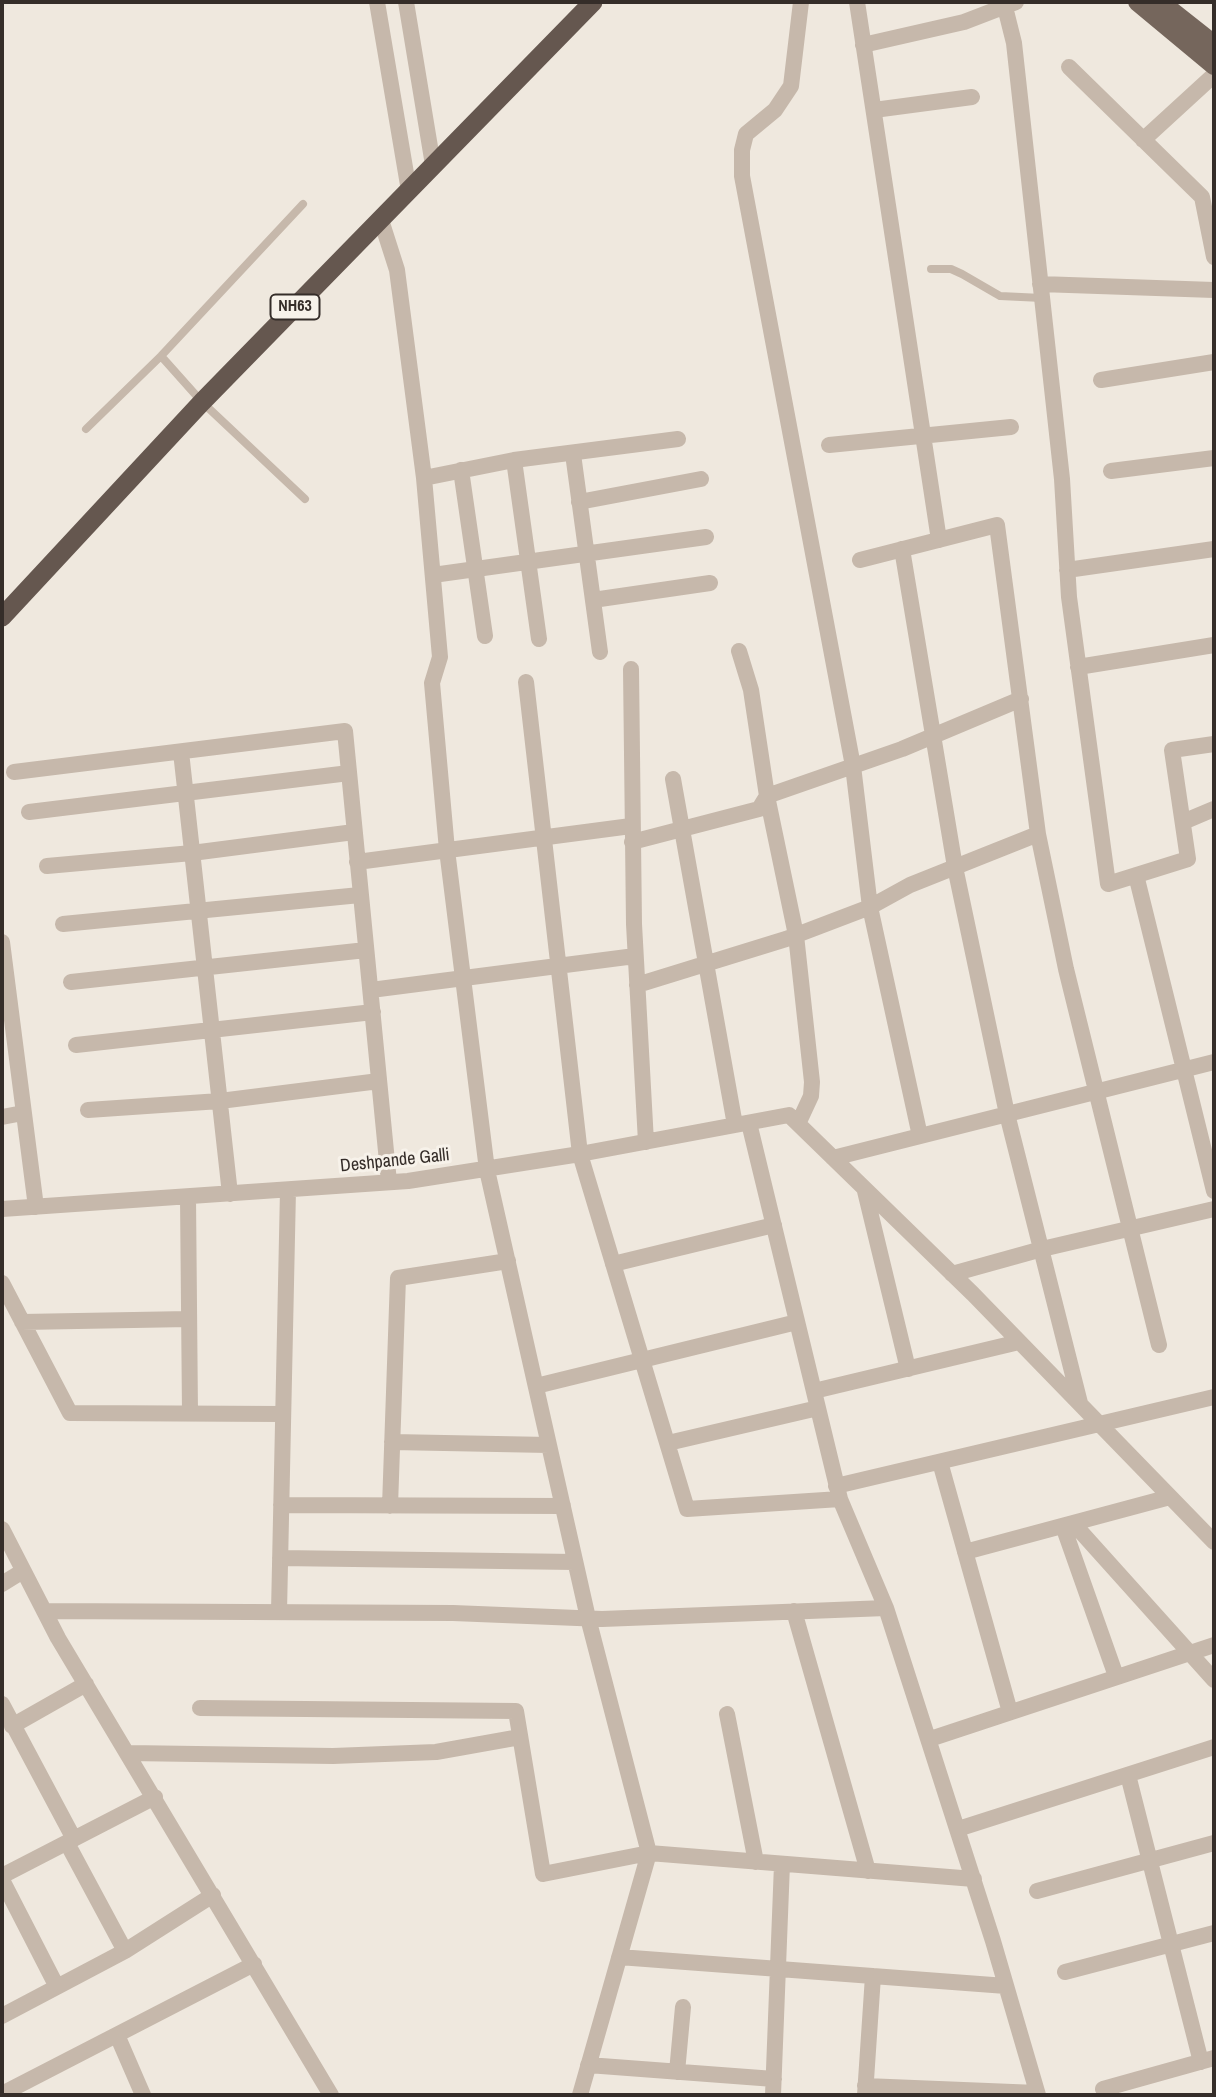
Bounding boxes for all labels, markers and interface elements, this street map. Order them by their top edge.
road number: NH63 [270,294,320,320]
street label: Deshpande Galli [339,1145,451,1177]

